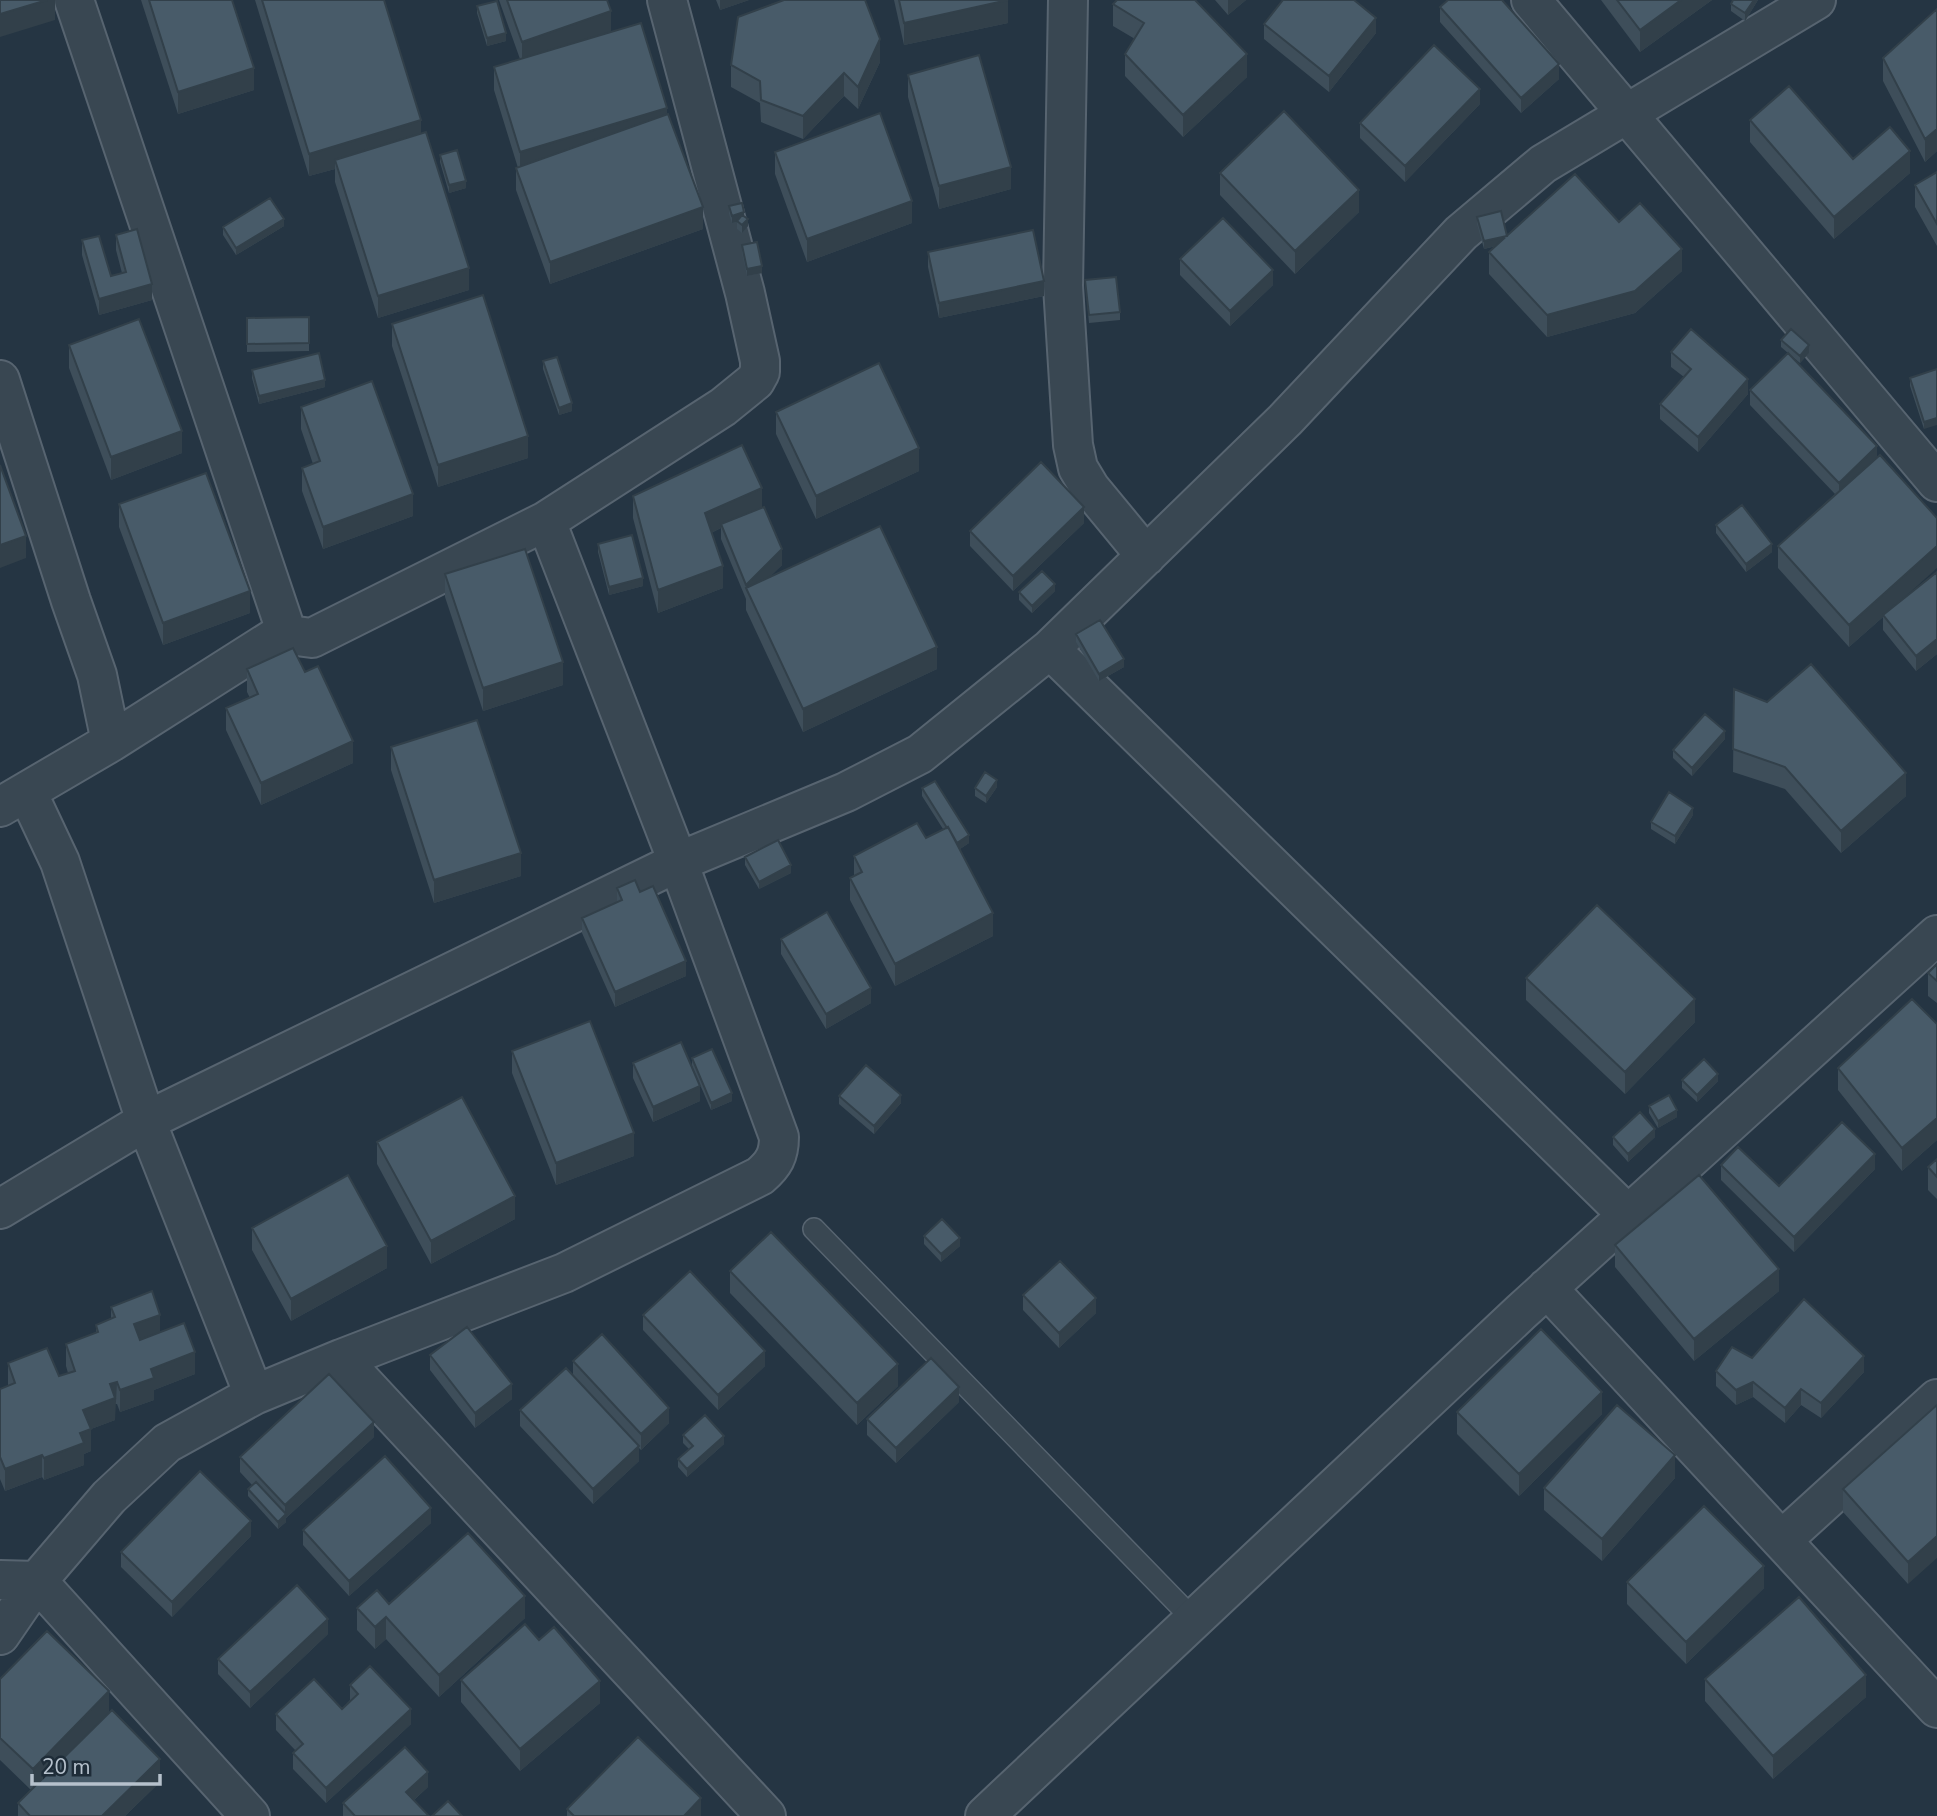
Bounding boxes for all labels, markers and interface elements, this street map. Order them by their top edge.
scale bar [32,1742,159,1786]
text: 20 m [42,1753,91,1781]

